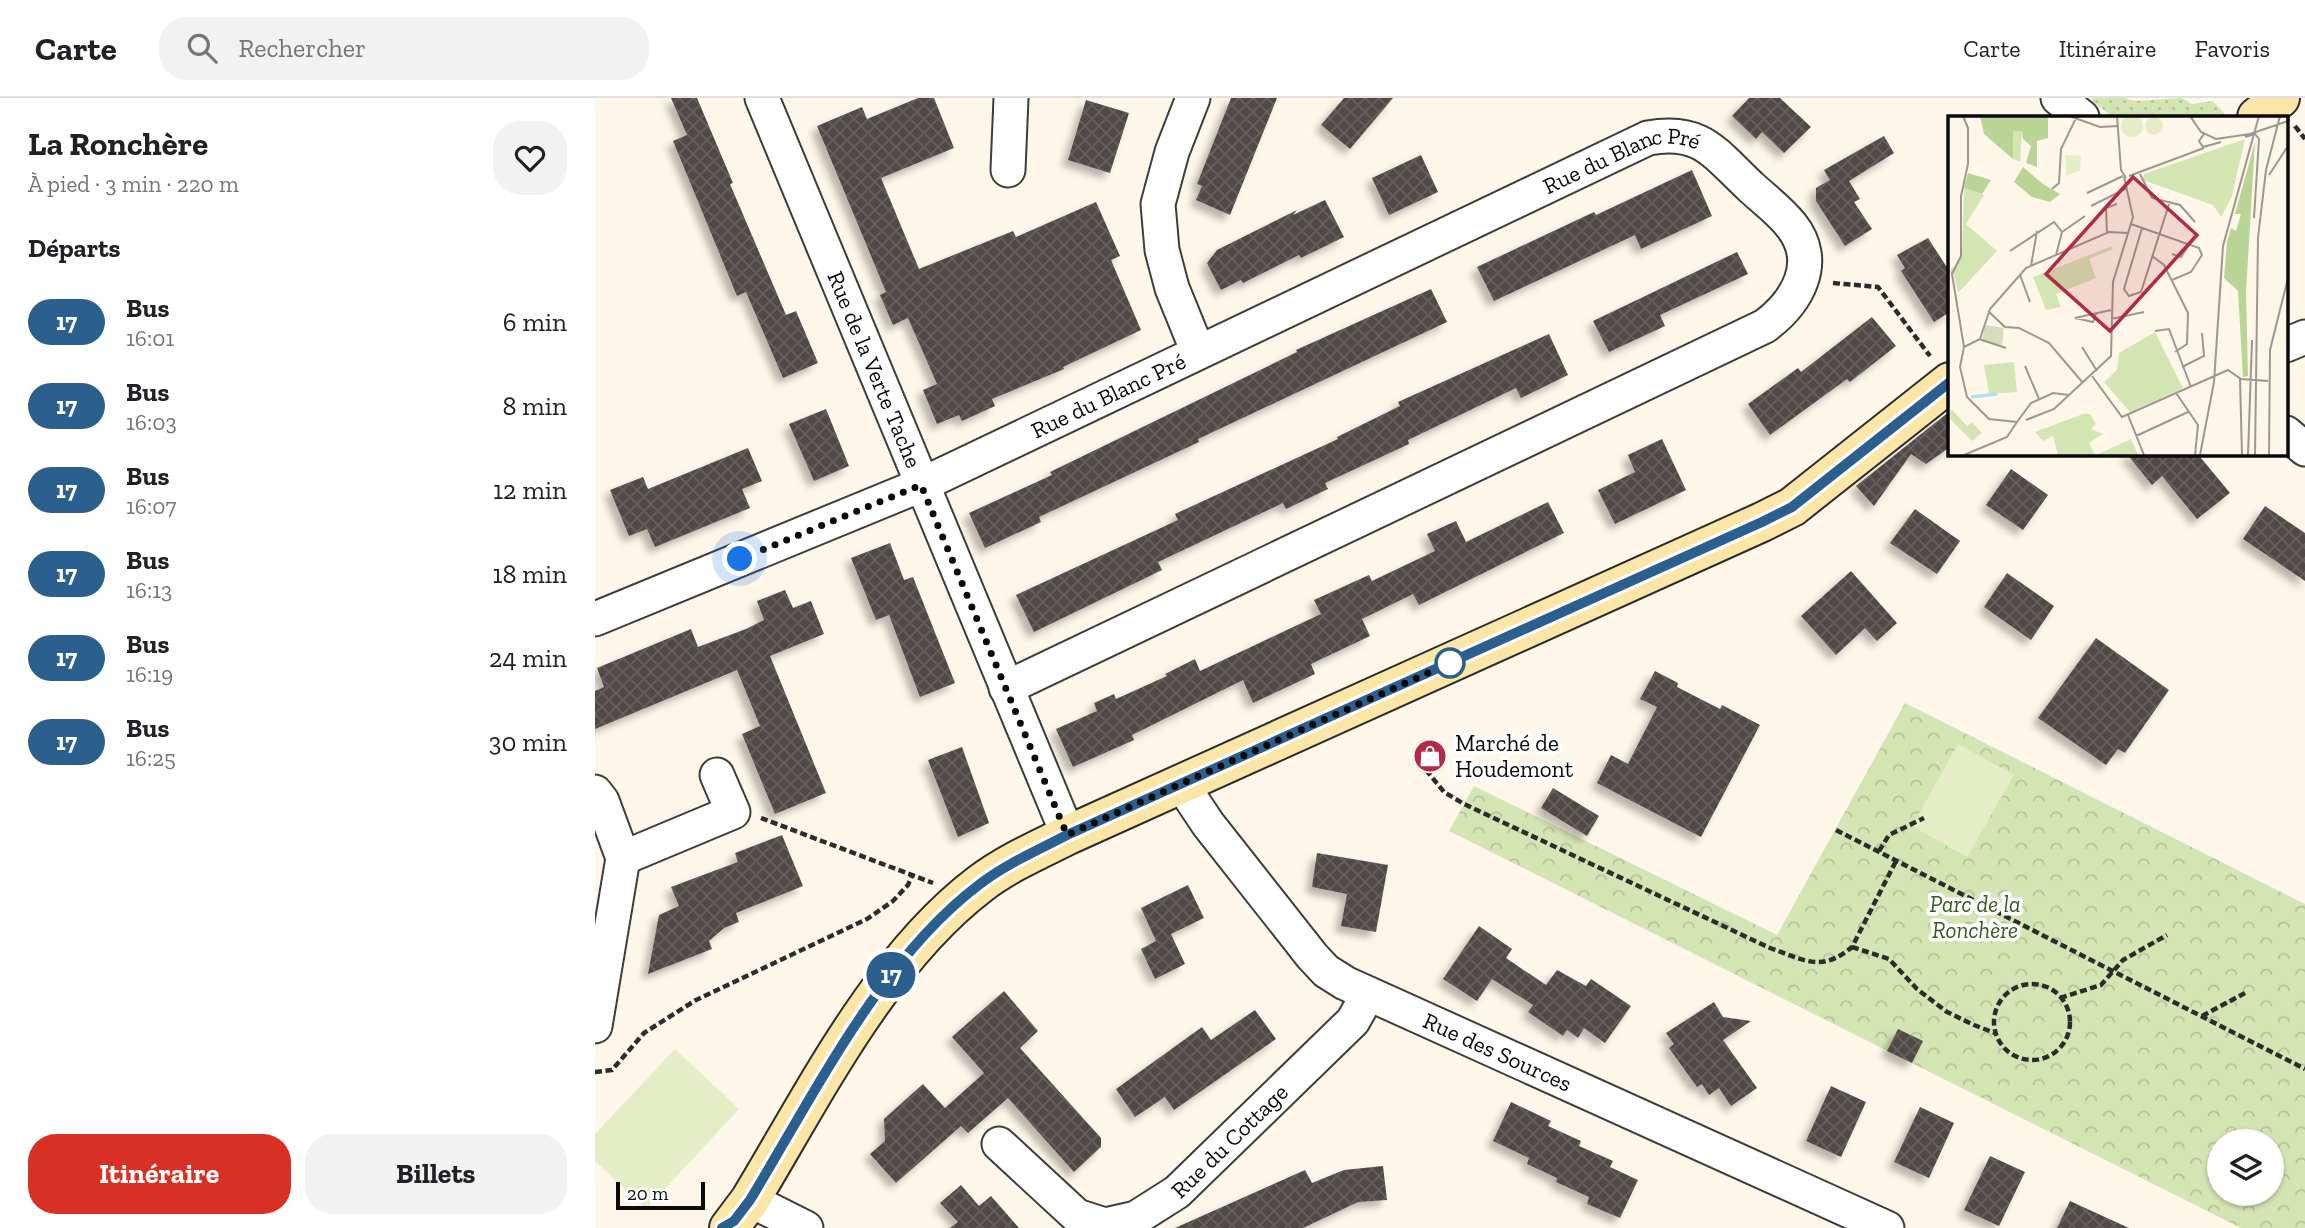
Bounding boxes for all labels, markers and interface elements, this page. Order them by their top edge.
search box [159,17,649,80]
text: Carte [35,29,117,68]
icon: search [183,29,221,67]
text: Rechercher [239,32,366,64]
text: Carte [1963,34,2021,63]
text: Itinéraire [2059,34,2156,63]
text: Favoris [2194,34,2270,63]
inset map [1948,116,2287,455]
button: heart [493,121,567,195]
street label: Rue du Blanc Pré [1538,122,1705,200]
text: La Ronchère [28,124,208,163]
text: À pied · 3 min · 220 m [28,170,239,198]
text: Départs [28,232,120,264]
street label: Rue de la Verte Tache [821,267,928,472]
text: Bus [126,292,169,324]
text: 6 min [503,306,567,338]
text: 17 [56,307,77,336]
text: 16:01 [126,324,174,352]
street label: Rue du Blanc Pré [1027,347,1190,444]
text: Bus [126,376,169,408]
text: 8 min [502,390,567,422]
text: 17 [56,391,77,420]
text: 16:03 [126,408,177,436]
text: Bus [126,460,169,492]
text: 12 min [493,474,567,506]
text: 17 [56,475,77,504]
text: 16:07 [126,492,176,520]
your location [722,541,757,576]
text: Bus [126,544,169,576]
text: 18 min [492,558,567,590]
text: 17 [56,559,77,588]
text: 16:13 [126,576,172,604]
text: Bus [126,628,169,660]
text: 24 min [489,642,567,674]
text: 17 [56,643,77,672]
unlabelled marker [1435,648,1465,678]
text: 16:19 [126,660,173,688]
text: Bus [126,712,169,744]
text: 30 min [489,726,567,758]
text: 17 [56,727,77,756]
place label: Marché de Houdemont [1455,729,1574,783]
shop icon: Marché de Houdemont [1411,737,1449,775]
text: 16:25 [126,744,176,772]
park label: Parc de la Ronchère [1929,890,2021,944]
line badge: 17 [859,952,923,998]
text: 17 [880,960,902,989]
street label: Rue des Sources [1419,1006,1576,1098]
street label: Rue du Cottage [1165,1078,1294,1204]
map controls [2207,1129,2284,1206]
button: layers [2207,1129,2284,1206]
button: Itinéraire [28,1134,291,1214]
button: Billets [305,1134,567,1214]
scale bar [616,1179,705,1211]
text: 20 m [627,1182,668,1205]

